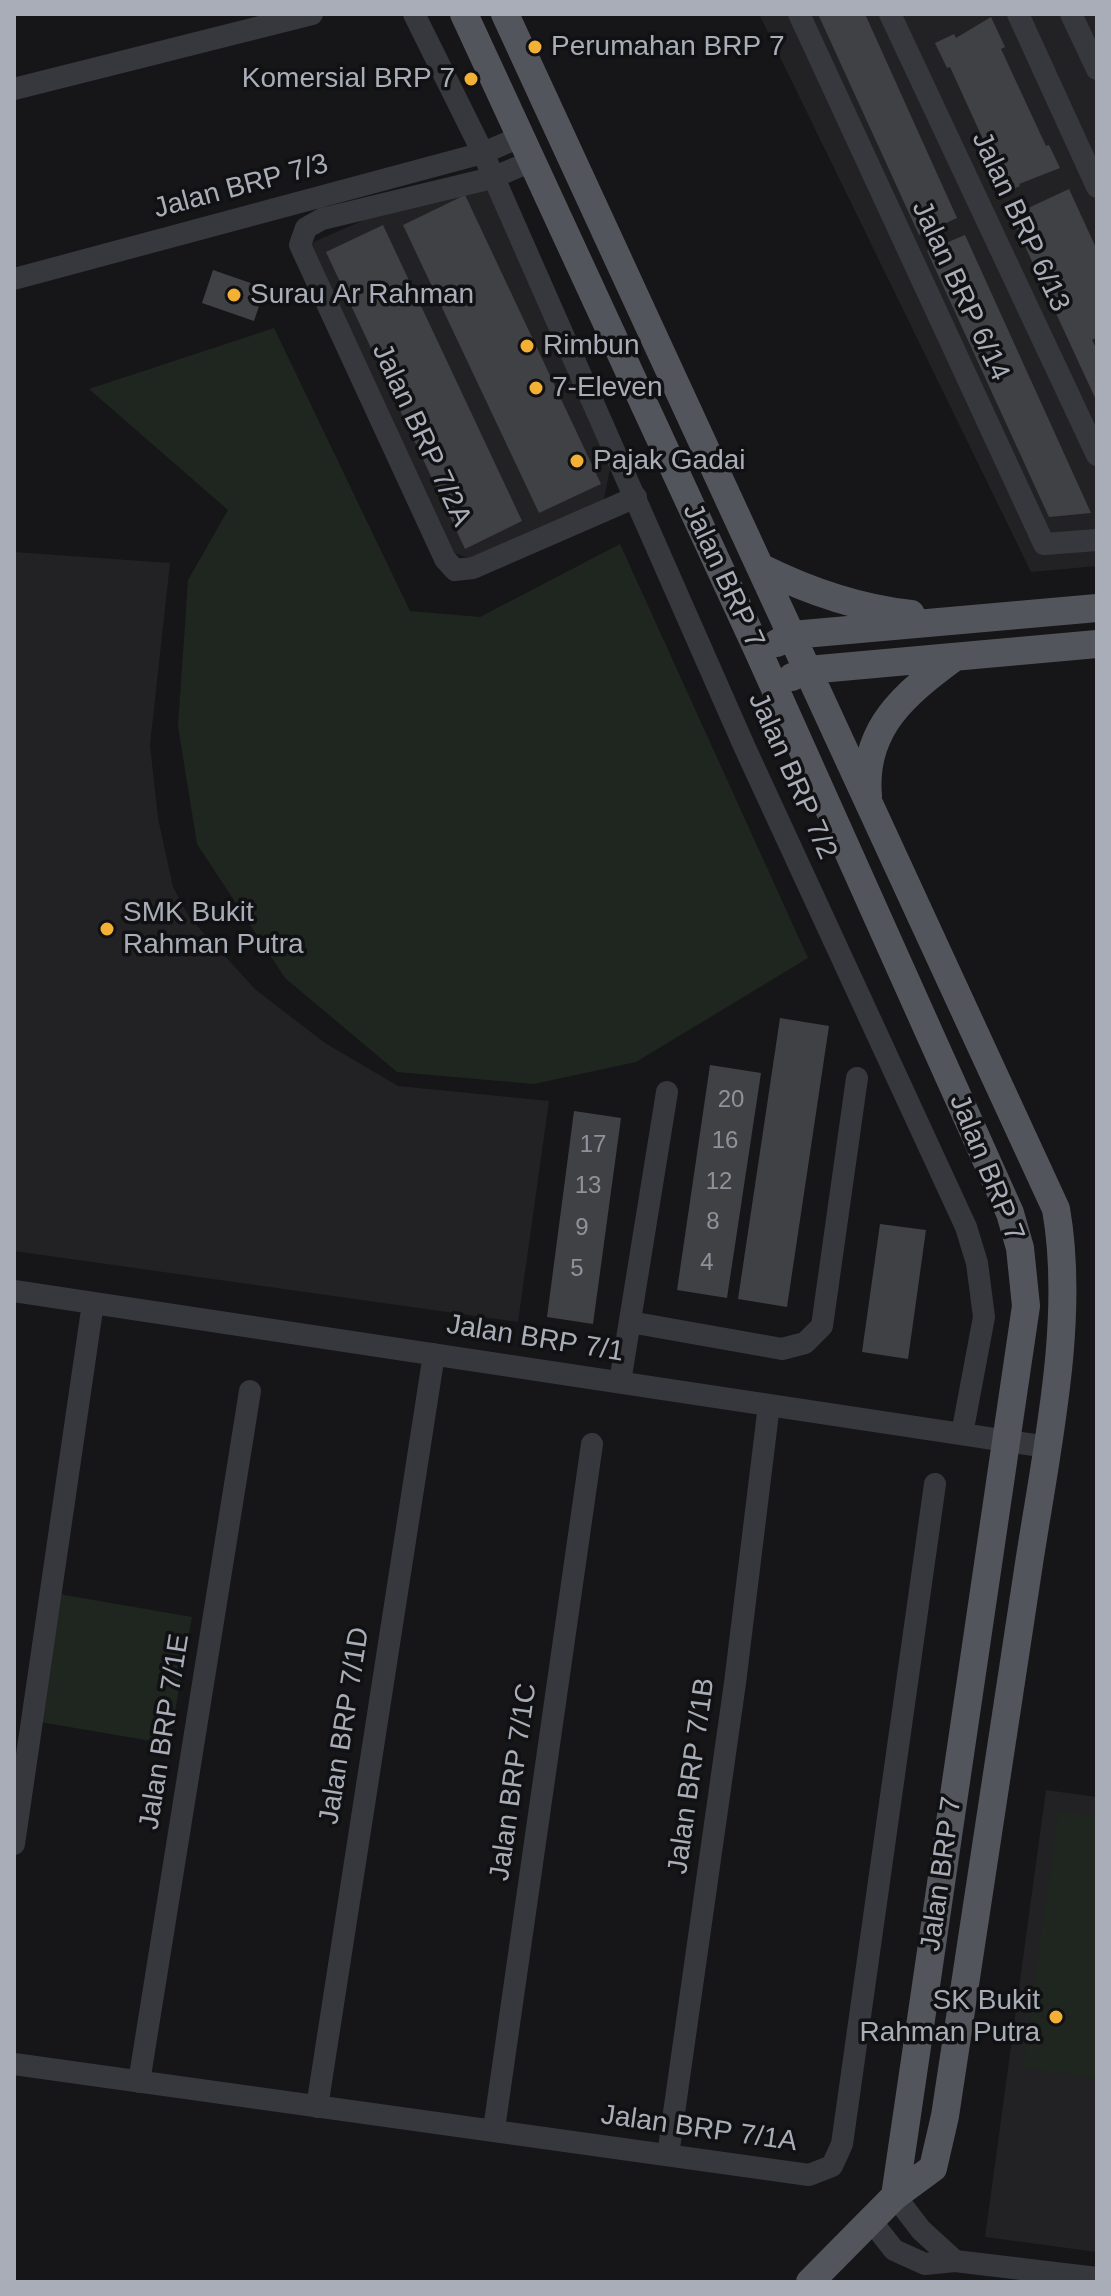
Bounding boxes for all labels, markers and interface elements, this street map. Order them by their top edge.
place label: Perumahan BRP 7 [551,30,784,64]
marker: Perumahan BRP 7 [526,38,544,56]
place label: Komersial BRP 7 [242,62,455,96]
marker: Komersial BRP 7 [462,70,480,88]
street label: Jalan BRP 6/13 [964,127,1076,317]
street label: Jalan BRP 7/3 [150,148,332,226]
street label: Jalan BRP 6/14 [904,196,1016,386]
place label: Surau Ar Rahman [250,278,474,312]
marker: Surau Ar Rahman [225,286,243,304]
place label: Rimbun [543,329,639,363]
marker: Rimbun [518,337,536,355]
street label: Jalan BRP 7/2A [364,338,478,532]
place label: 7-Eleven [552,371,663,405]
marker: 7-Eleven [527,379,545,397]
place label: Pajak Gadai [593,444,746,478]
marker: Pajak Gadai [568,452,586,470]
street label: Jalan BRP 7 [675,498,771,654]
street label: Jalan BRP 7/2 [740,687,844,865]
place label: SMK Bukit Rahman Putra [123,896,304,962]
marker: SMK Bukit Rahman Putra [98,920,116,938]
house number: 20 [718,1086,744,1114]
street label: Jalan BRP 7 [941,1090,1031,1246]
house number: 16 [712,1127,738,1155]
house number: 17 [580,1131,606,1159]
house number: 12 [706,1168,732,1196]
house number: 13 [575,1172,601,1200]
house number: 8 [706,1208,720,1236]
house number: 9 [575,1214,589,1242]
house number: 4 [700,1249,714,1277]
house number: 5 [570,1255,584,1283]
street label: Jalan BRP 7/1 [444,1308,626,1370]
street label: Jalan BRP 7/1D [313,1625,377,1827]
street label: Jalan BRP 7/1E [133,1632,197,1832]
street label: Jalan BRP 7/1B [662,1676,722,1876]
street label: Jalan BRP 7/1C [484,1681,544,1883]
street label: Jalan BRP 7 [915,1795,969,1953]
place label: SK Bukit Rahman Putra [859,1984,1040,2050]
marker: SK Bukit Rahman Putra [1047,2008,1065,2026]
street label: Jalan BRP 7/1A [599,2099,799,2159]

